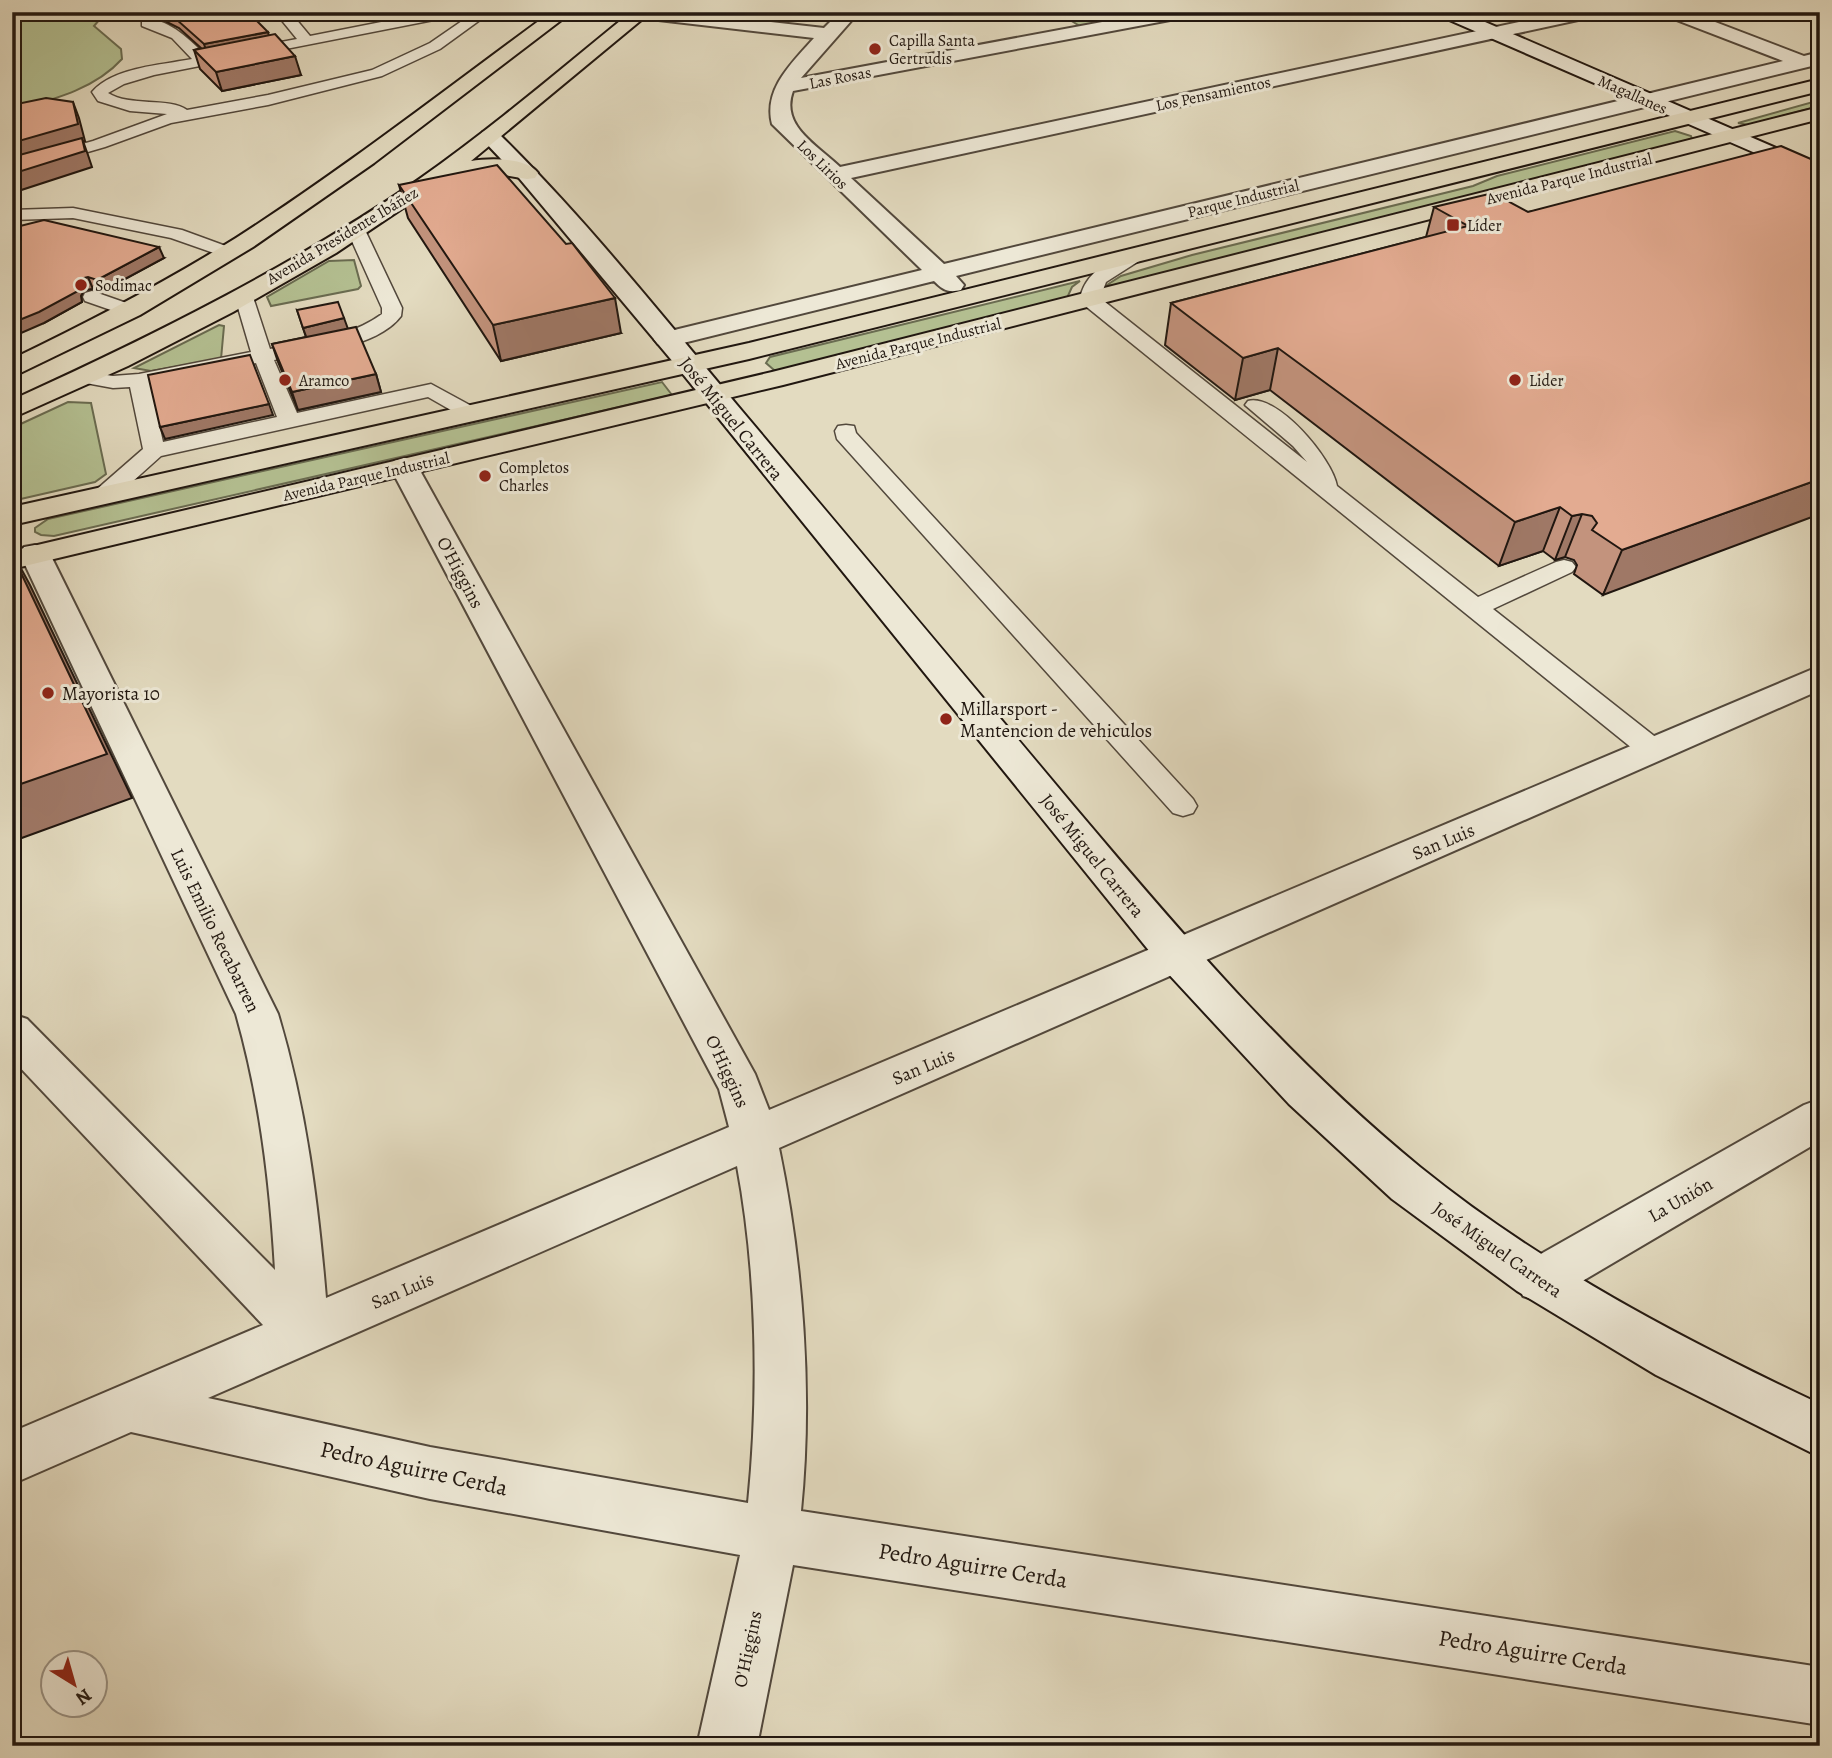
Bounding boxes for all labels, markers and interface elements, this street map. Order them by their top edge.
place label: Capilla Santa Gertrudis [889,30,976,70]
marker: Capilla Santa Gertrudis [867,41,883,57]
street label: Las Rosas [807,61,873,95]
street label: Magallanes [1594,70,1671,120]
street label: Los Pensamientos [1154,71,1273,117]
street label: Los Lirios [792,135,853,195]
street label: Avenida Parque Industrial [1483,148,1654,210]
street label: Parque Industrial [1185,174,1302,223]
street label: Avenida Presidente Ibáñez [262,182,422,290]
place label: Líder [1467,215,1502,237]
marker: Líder [1445,217,1461,233]
place label: Sodimac [95,275,152,297]
marker: Sodimac [73,277,89,293]
street label: Avenida Parque Industrial [832,313,1003,375]
street label: José Miguel Carrera [673,351,789,486]
place label: Aramco [298,370,349,392]
place label: Lider [1529,370,1564,392]
marker: Aramco [277,372,293,388]
marker: Lider [1507,372,1523,388]
street label: Avenida Parque Industrial [280,447,452,507]
place label: Completos Charles [499,457,569,497]
marker: Completos Charles [477,468,493,484]
street label: O'Higgins [430,532,490,613]
place label: Mayorista 10 [62,681,160,707]
marker: Mayorista 10 [40,685,56,701]
place label: Millarsport - Mantencion de vehiculos [960,696,1152,744]
marker: Millarsport - Mantencion de vehiculos [938,711,954,727]
street label: José Miguel Carrera [1034,788,1150,923]
street label: San Luis [1408,817,1479,867]
street label: Luis Emilio Recabarren [164,844,266,1017]
street label: O'Higgins [699,1031,755,1112]
street label: San Luis [888,1042,959,1092]
street label: La Unión [1643,1171,1718,1229]
street label: José Miguel Carrera [1428,1195,1567,1304]
street label: San Luis [367,1266,438,1316]
street label: Pedro Aguirre Cerda [317,1433,511,1504]
street label: Pedro Aguirre Cerda [876,1535,1070,1596]
street label: O'Higgins [727,1608,769,1690]
street label: Pedro Aguirre Cerda [1436,1622,1630,1683]
north arrow [38,1650,108,1720]
text: N [70,1682,97,1711]

